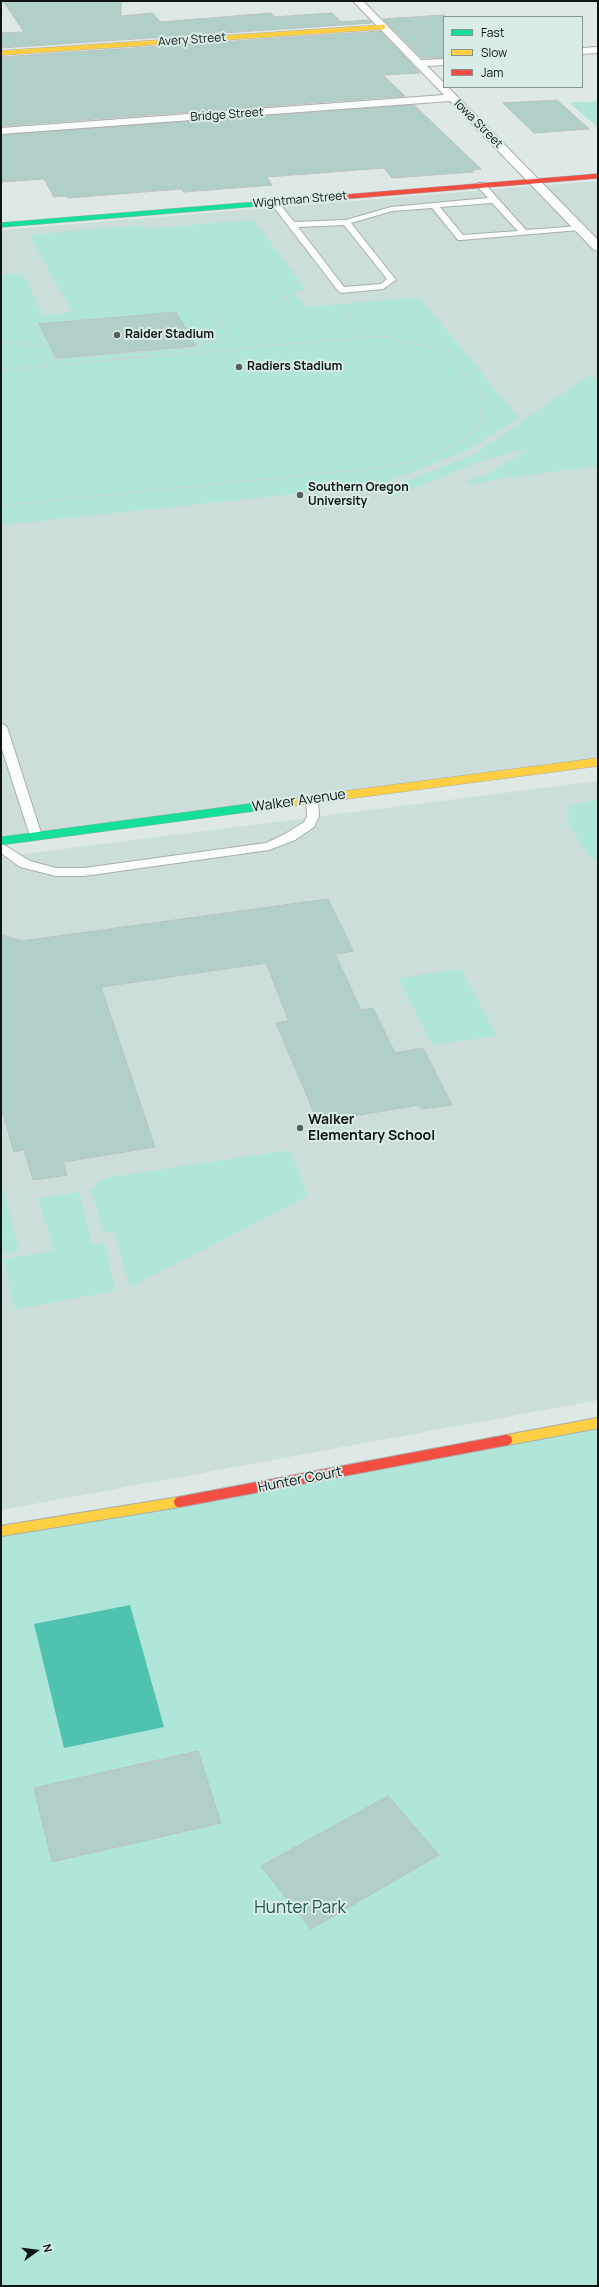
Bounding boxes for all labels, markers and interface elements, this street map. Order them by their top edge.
legend [443,16,583,88]
text: Fast [481,24,505,41]
street label: Avery Street [157,30,227,50]
text: Slow [481,44,507,61]
text: Jam [481,64,503,81]
street label: Iowa Street [451,97,505,151]
street label: Bridge Street [190,105,264,125]
street label: Wightman Street [252,189,348,211]
place label: Raider Stadium [125,328,214,342]
marker: Raider Stadium [112,330,122,340]
place label: Radiers Stadium [247,360,342,374]
marker: Radiers Stadium [234,362,244,372]
place label: Southern Oregon University [308,481,409,509]
marker: Southern Oregon University [295,490,305,500]
street label: Walker Avenue [251,786,347,816]
place label: Walker Elementary School [308,1112,435,1144]
marker: Walker Elementary School [295,1123,305,1133]
street label: Hunter Court [257,1464,343,1496]
park label: Hunter Park [254,1898,346,1918]
north arrow [16,2231,56,2271]
text: N [40,2242,56,2254]

